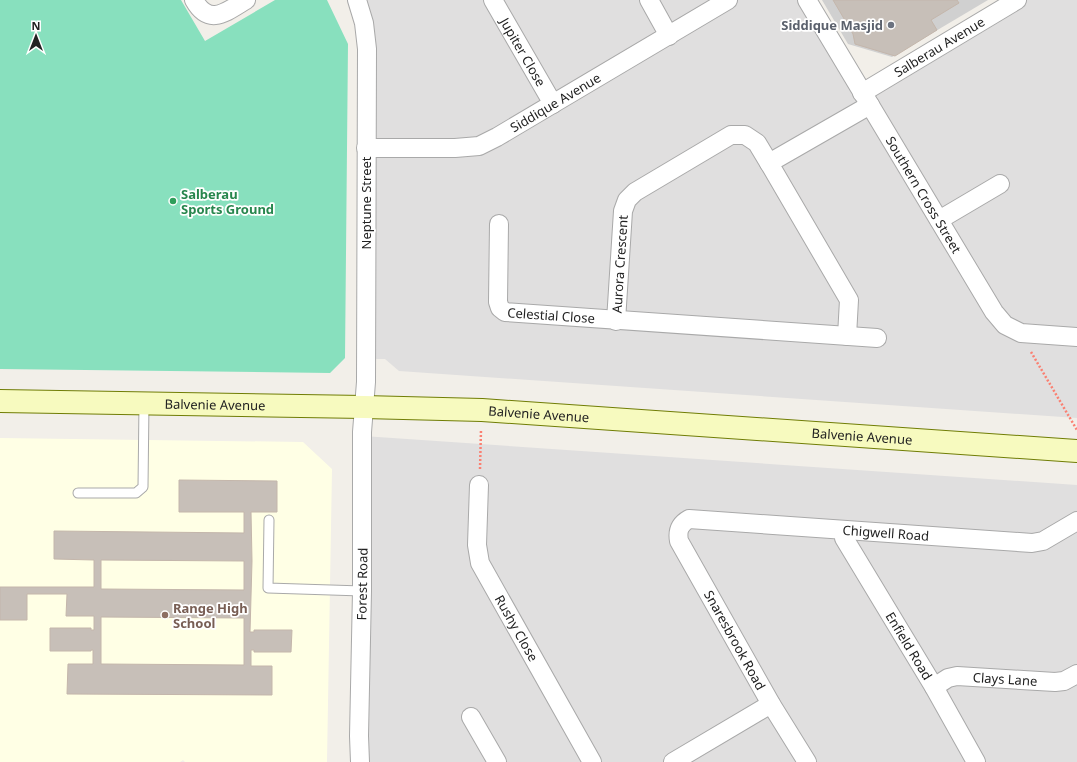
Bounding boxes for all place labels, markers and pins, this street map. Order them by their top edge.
place label: Siddique Masjid [781,16,883,34]
marker: Siddique Masjid [886,20,896,30]
place label: Salberau Sports Ground [181,185,274,218]
marker: Salberau Sports Ground [168,196,178,206]
place label: Range High School [173,599,248,632]
marker: Range High School [160,610,170,620]

